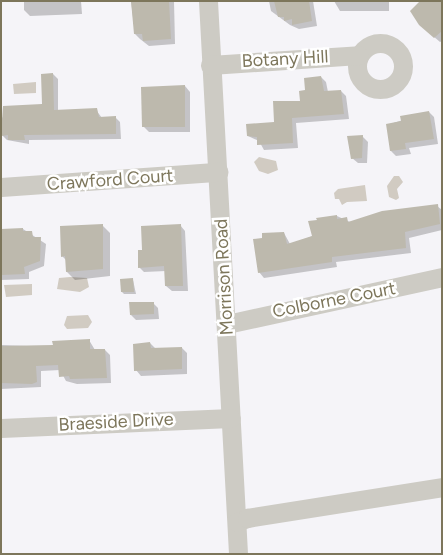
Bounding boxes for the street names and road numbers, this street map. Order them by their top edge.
street label: Botany Hill [241,46,329,72]
street label: Crawford Court [46,165,174,195]
street label: Morrison Road [210,218,238,336]
street label: Colborne Court [271,277,397,323]
street label: Braeside Drive [58,408,174,436]

